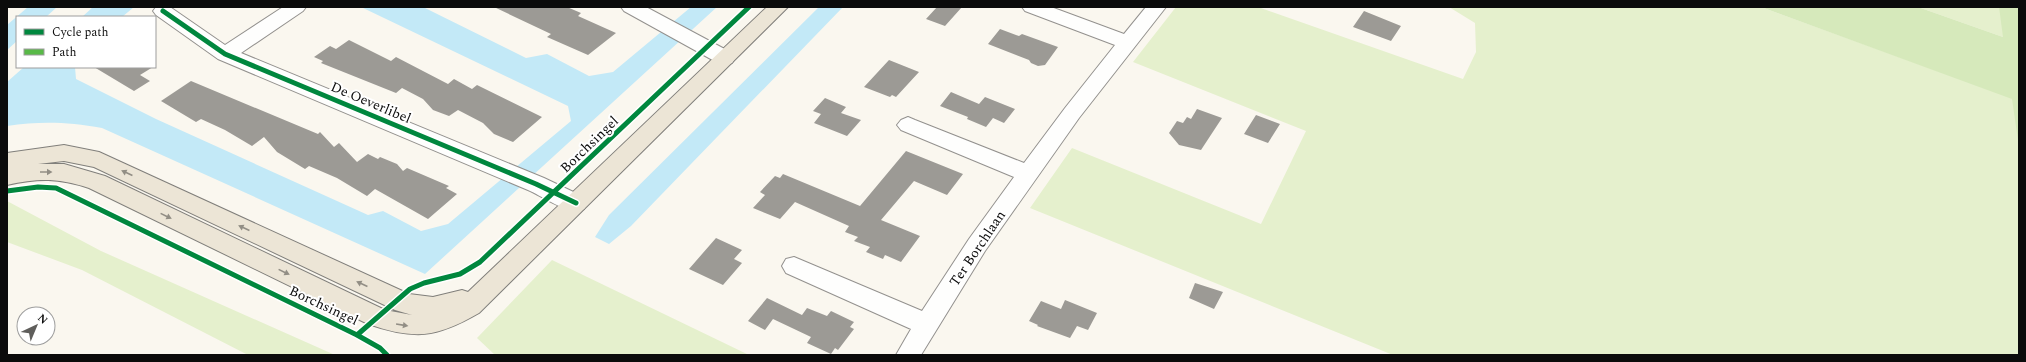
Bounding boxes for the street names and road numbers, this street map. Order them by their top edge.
street label: De Oeverlibel [327,76,414,129]
street label: Borchsingel [555,111,623,178]
street label: Ter Borchlaan [944,206,1011,291]
street label: Borchsingel [286,280,362,331]

